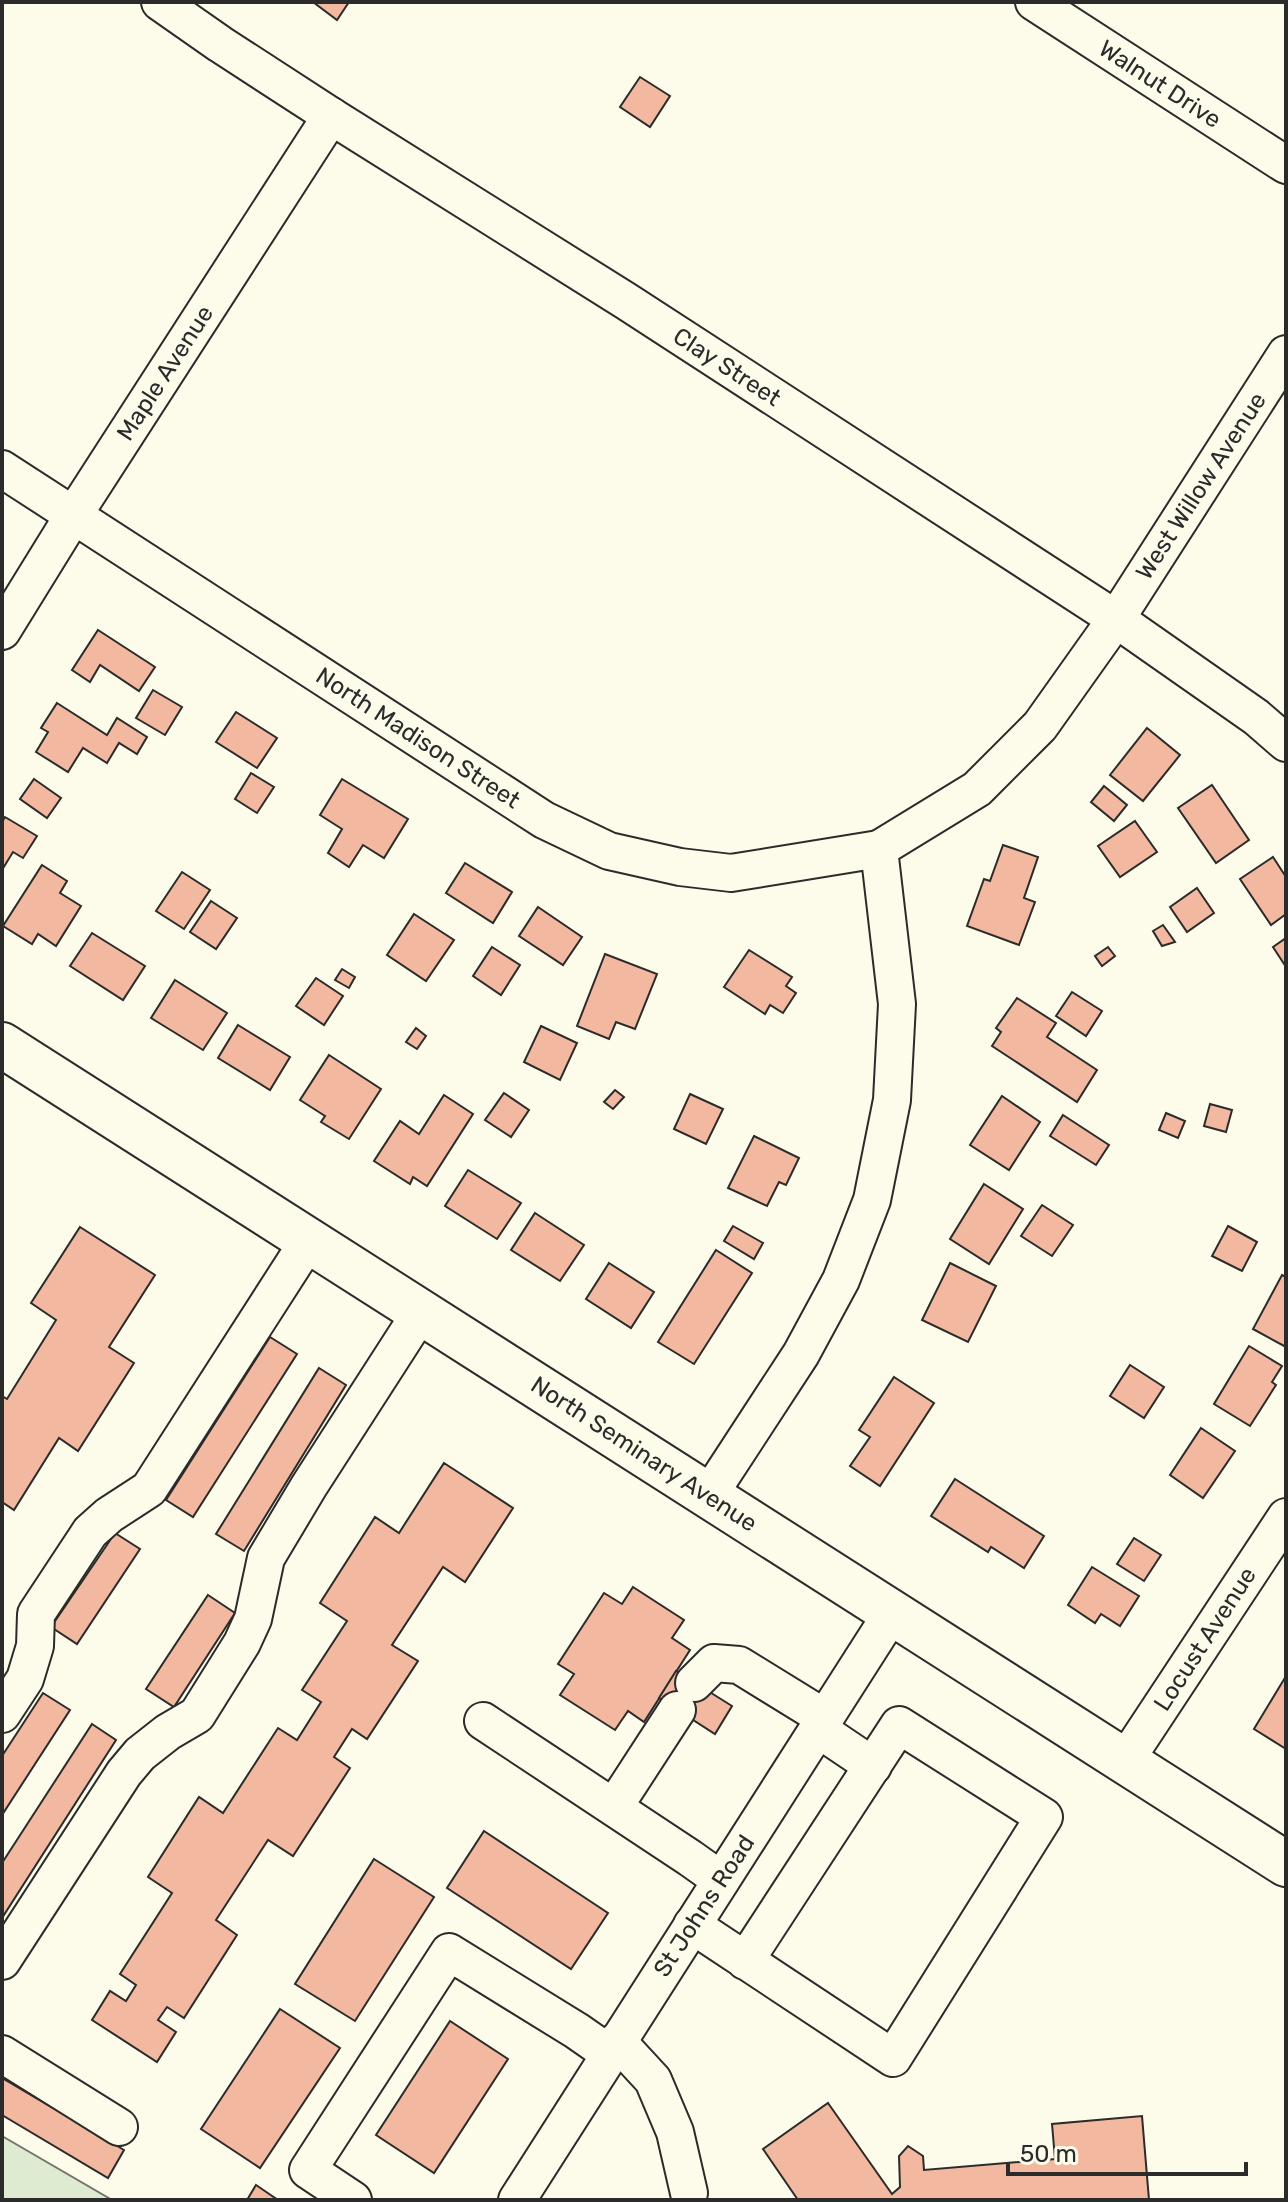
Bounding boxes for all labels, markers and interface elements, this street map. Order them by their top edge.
street label: Walnut Drive [1094,34,1226,134]
street label: Maple Avenue [111,300,219,446]
street label: Clay Street [668,322,786,412]
street label: West Willow Avenue [1130,387,1272,585]
street label: North Madison Street [311,662,525,814]
street label: North Seminary Avenue [526,1370,762,1538]
street label: Locust Avenue [1148,1562,1262,1716]
street label: St Johns Road [648,1830,760,1982]
scale bar [1008,2126,1246,2176]
text: 50 m [1020,2140,1077,2168]

